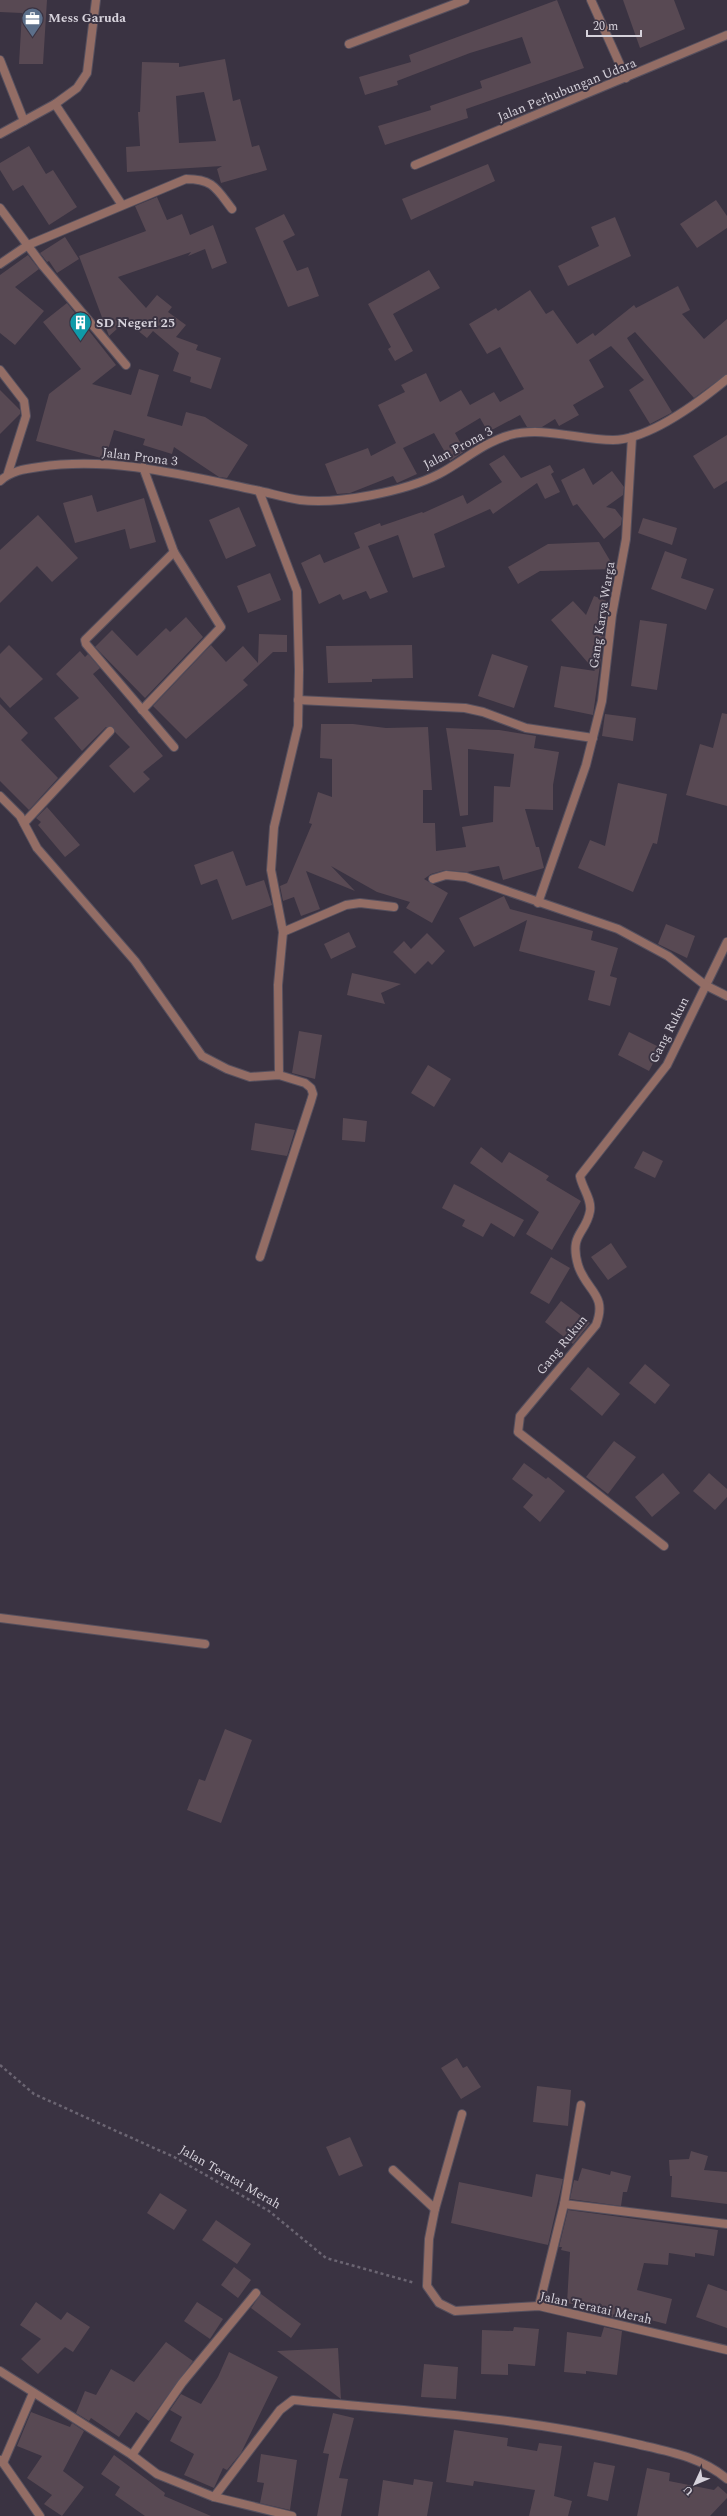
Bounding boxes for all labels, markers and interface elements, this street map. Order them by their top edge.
office icon: Mess Garuda [20,5,46,38]
place label: Mess Garuda [48,8,126,28]
scale bar [587,12,641,38]
text: 20 m [593,17,618,36]
street label: Jalan Perhubungan Udara [495,53,640,127]
building icon: SD Negeri 25 [67,310,93,343]
place label: SD Negeri 25 [96,313,175,333]
street label: Jalan Prona 3 [420,421,497,475]
street label: Jalan Prona 3 [101,442,179,472]
street label: Gang Karya Warga [584,559,620,670]
street label: Gang Rukun [644,993,694,1067]
street label: Gang Rukun [532,1310,593,1379]
street label: Jalan Teratai Merah [176,2140,285,2214]
street label: Jalan Teratai Merah [538,2286,654,2330]
north arrow [675,2464,715,2504]
text: U [679,2481,697,2500]

